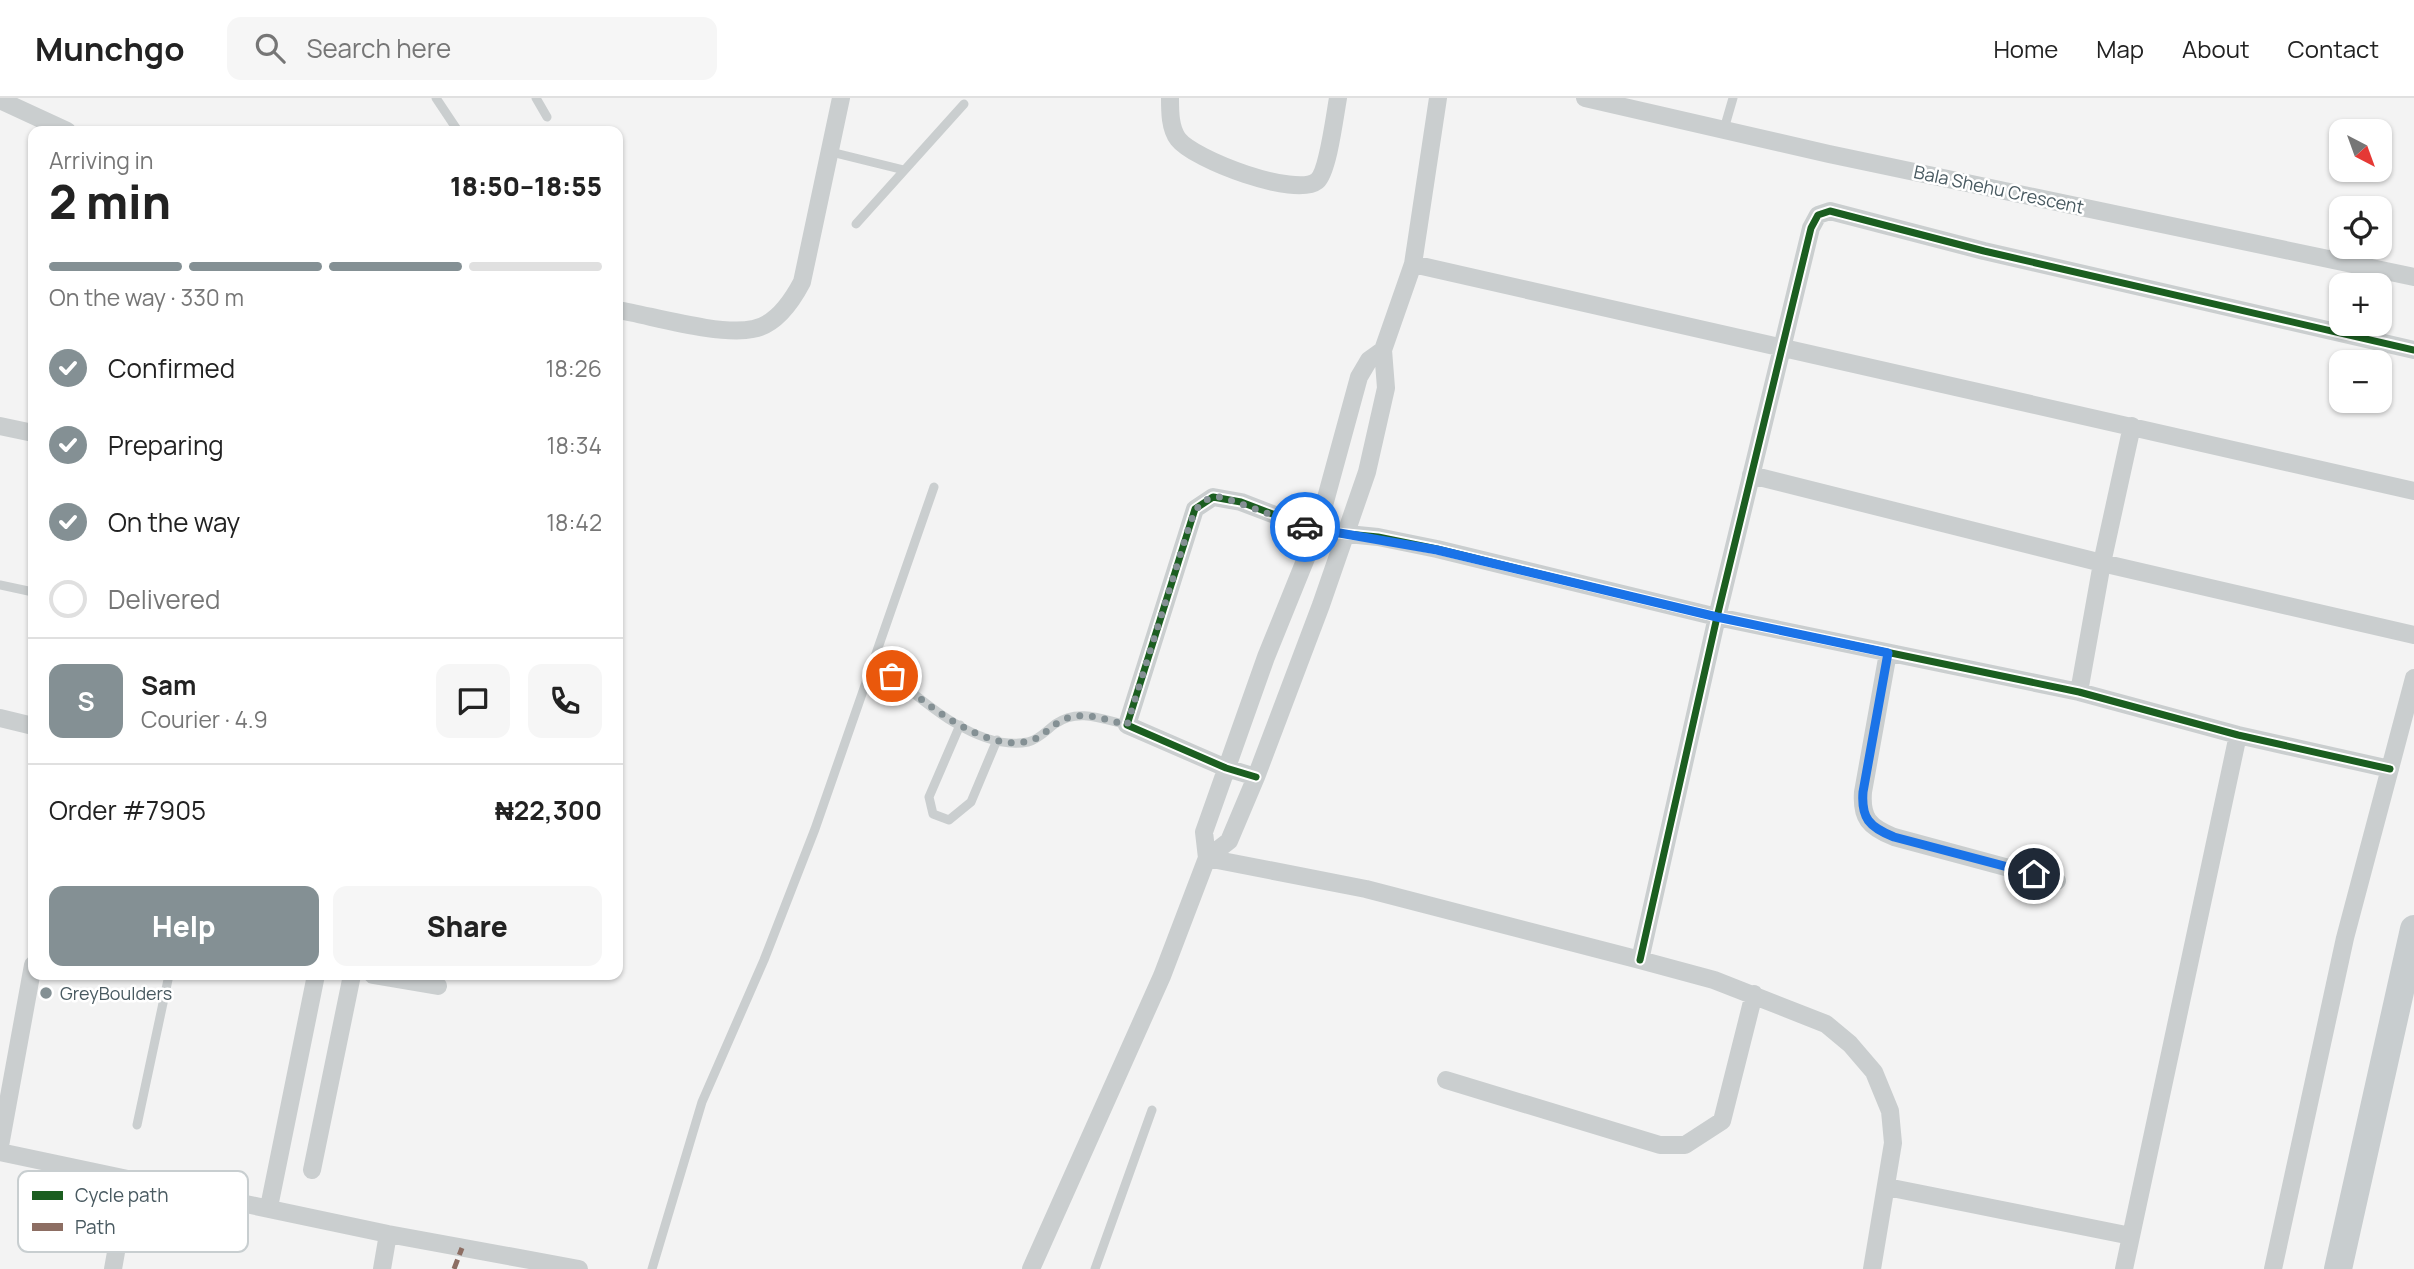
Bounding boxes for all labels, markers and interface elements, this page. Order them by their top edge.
search box [227,17,717,80]
text: Munchgo [35,26,185,71]
icon: search [251,29,289,67]
text: Search here [307,30,451,66]
text: Home [1993,32,2058,65]
text: Map [2096,32,2144,65]
text: About [2182,32,2250,65]
text: Contact [2288,32,2379,65]
north arrow [2329,119,2392,182]
map controls [2329,119,2392,413]
text: Arriving in [49,144,154,176]
street label: Bala Shehu Crescent [1912,159,2086,219]
text: 18:50–18:55 [450,168,602,204]
text: 2 min [49,170,171,233]
button: locate [2329,196,2392,259]
button: + [2329,273,2392,336]
text: On the way · 330 m [49,281,244,313]
icon: check [49,349,87,387]
text: Confirmed [108,350,235,386]
button: − [2329,350,2392,413]
text: 18:26 [545,352,602,384]
icon: check [49,426,87,464]
text: Preparing [108,427,224,463]
text: 18:34 [547,429,602,461]
courier [1270,492,1340,562]
icon: check [49,503,87,541]
text: On the way [108,504,240,540]
text: 18:42 [546,506,602,538]
icon: car [1286,508,1324,546]
text: Delivered [108,581,220,617]
pin [862,646,922,706]
icon: bag [873,657,911,695]
button: chat [436,664,510,738]
button: phone [528,664,602,738]
text: Sam [141,667,196,703]
text: S [77,683,95,719]
text: Courier · 4.9 [141,703,268,735]
text: Order #7905 [49,792,206,828]
text: ₦22,300 [495,792,602,828]
pin [2004,844,2064,904]
icon: home [2015,855,2053,893]
button: Help [49,886,319,966]
button: Share [333,886,602,966]
place label: GreyBoulders [60,981,172,1005]
marker: GreyBoulders [38,985,54,1001]
legend [18,1171,248,1252]
text: Cycle path [75,1182,169,1208]
text: Path [75,1214,115,1240]

